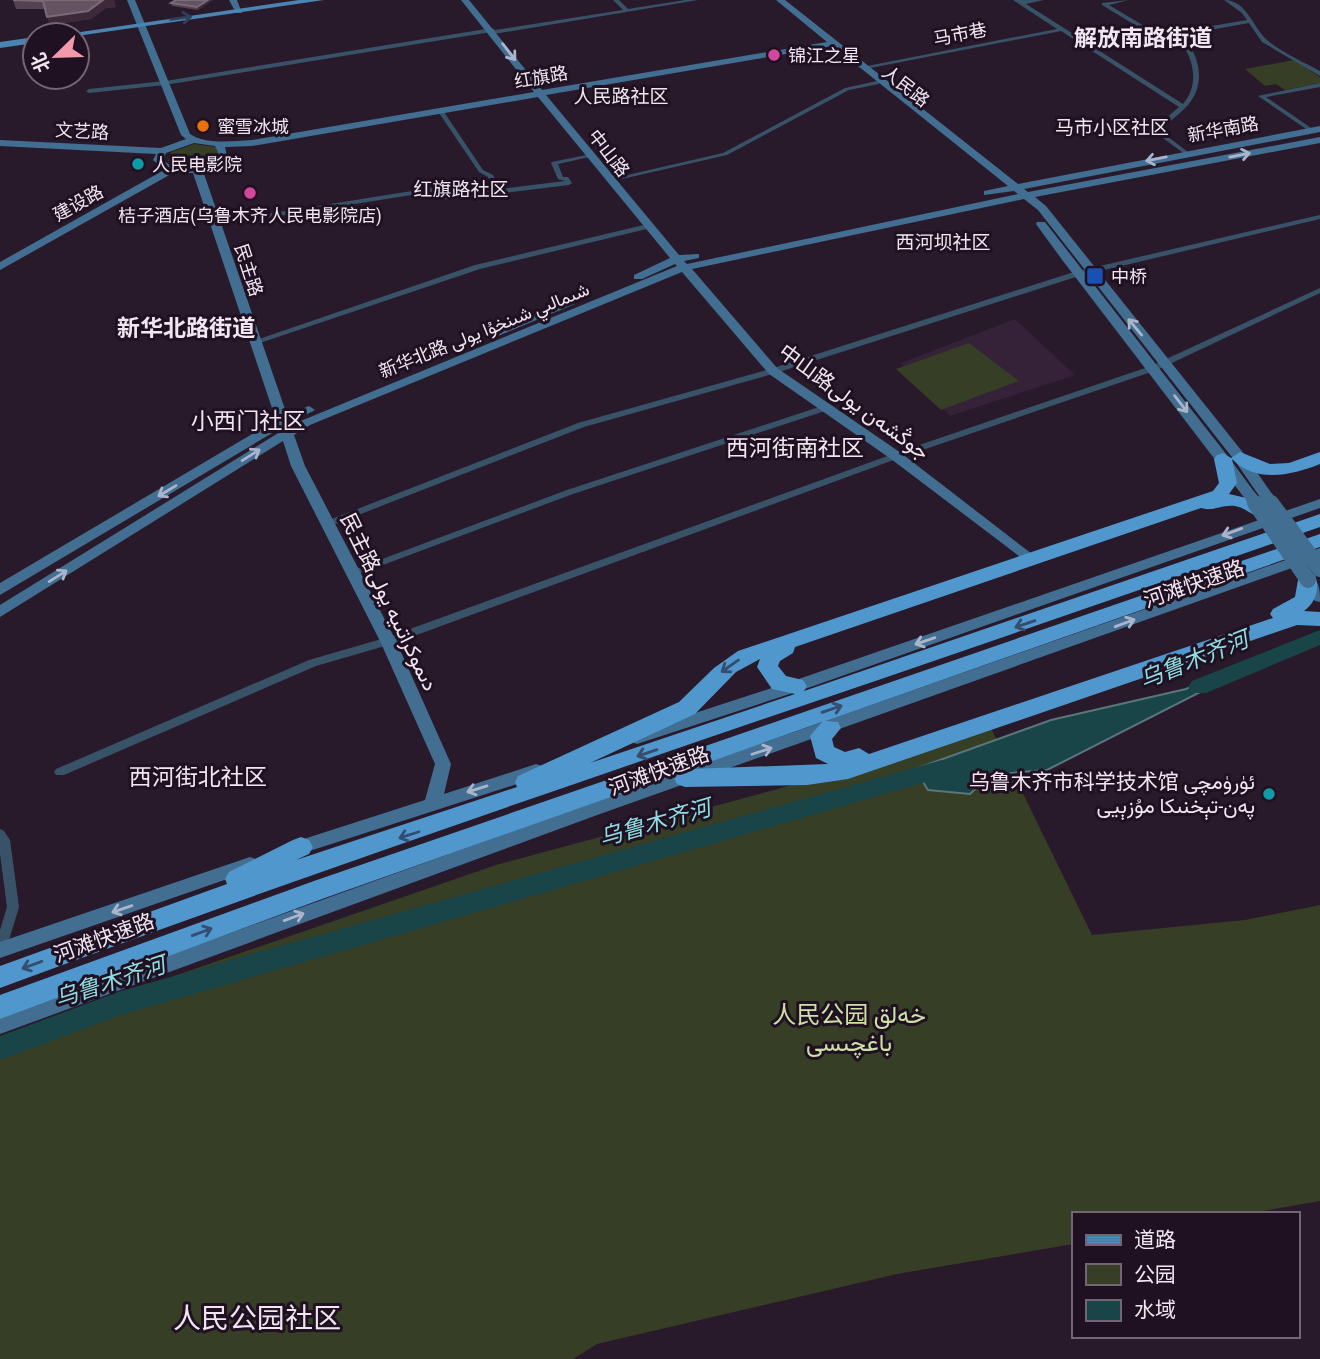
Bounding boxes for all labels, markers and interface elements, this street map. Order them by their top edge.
one-way arrow [169,12,192,25]
street label: 马市巷 [931,19,989,49]
north arrow [21,21,91,91]
district label: 解放南路街道 [1074,25,1212,52]
one-way arrow [502,42,517,61]
place label: 锦江之星 [788,45,860,66]
marker: 锦江之星 [766,47,782,63]
text: 北 [27,49,55,76]
street label: 人民路 [878,61,934,111]
street label: 红旗路 [513,62,569,92]
district label: 人民路社区 [573,85,669,108]
street label: 新华南路 [1186,112,1260,146]
place label: 蜜雪冰城 [217,116,289,137]
district label: 马市小区社区 [1055,116,1169,139]
marker: 蜜雪冰城 [195,118,211,134]
street label: 文艺路 [54,119,110,143]
street label: 中山路 [584,125,634,181]
one-way arrow [1228,148,1251,162]
one-way arrow [1146,153,1168,166]
place label: 人民电影院 [152,154,242,175]
marker: 人民电影院 [130,156,146,172]
district label: 红旗路社区 [413,178,509,201]
street label: 建设路 [49,181,107,225]
marker: 桔子酒店(乌鲁木齐人民电影院店) [242,185,258,201]
place label: 桔子酒店(乌鲁木齐人民电影院店) [118,205,382,227]
district label: 西河坝社区 [895,231,991,254]
street label: 民主路 [231,241,267,299]
marker: 中桥 [1085,266,1105,286]
place label: 中桥 [1111,266,1147,287]
street label: 新华北路 شىمالىي شىنخۇا يولى [376,278,594,386]
district label: 新华北路街道 [117,315,255,342]
one-way arrow [1127,318,1143,336]
street label: 中山路جوڭشەن يولى [774,339,934,465]
one-way arrow [1174,394,1189,412]
district label: 小西门社区 [191,408,306,435]
district label: 西河街南社区 [726,435,864,462]
one-way arrow [240,448,260,462]
one-way arrow [157,484,177,498]
street label: 民主路دىموكراتىيە يولى [335,509,442,695]
one-way arrow [1221,526,1243,539]
street label: 河滩快速路 [1140,556,1248,612]
one-way arrow [47,569,67,583]
one-way arrow [1114,616,1136,628]
one-way arrow [1014,619,1036,631]
water label: 乌鲁木齐河 [1136,624,1256,694]
one-way arrow [915,636,937,648]
one-way arrow [721,659,740,673]
one-way arrow [821,702,842,715]
street label: 河滩快速路 [606,742,712,800]
one-way arrow [751,744,773,756]
one-way arrow [636,747,658,760]
district label: 西河街北社区 [129,764,267,791]
place label: 乌鲁木齐市科学技术馆 ئۈرۈمچى پەن-تېخنىكا مۇزېيى [969,770,1255,821]
one-way arrow [466,784,488,797]
marker: 乌鲁木齐市科学技术馆 ئۈرۈمچى پەن-تېخنىكا مۇزېيى [1261,786,1277,802]
water label: 乌鲁木齐河 [596,793,718,852]
one-way arrow [398,829,420,842]
one-way arrow [111,904,133,916]
street label: 河滩快速路 [51,909,157,967]
one-way arrow [283,910,305,923]
one-way arrow [190,925,212,938]
water label: 乌鲁木齐河 [51,950,173,1013]
one-way arrow [21,960,43,972]
park label: 人民公园 خەلق باغچىسى [772,1001,926,1059]
legend [1072,1212,1299,1338]
text: 道路 [1134,1228,1176,1252]
text: 公园 [1134,1263,1176,1287]
text: 水域 [1134,1298,1176,1322]
district label: 人民公园社区 [173,1302,341,1335]

